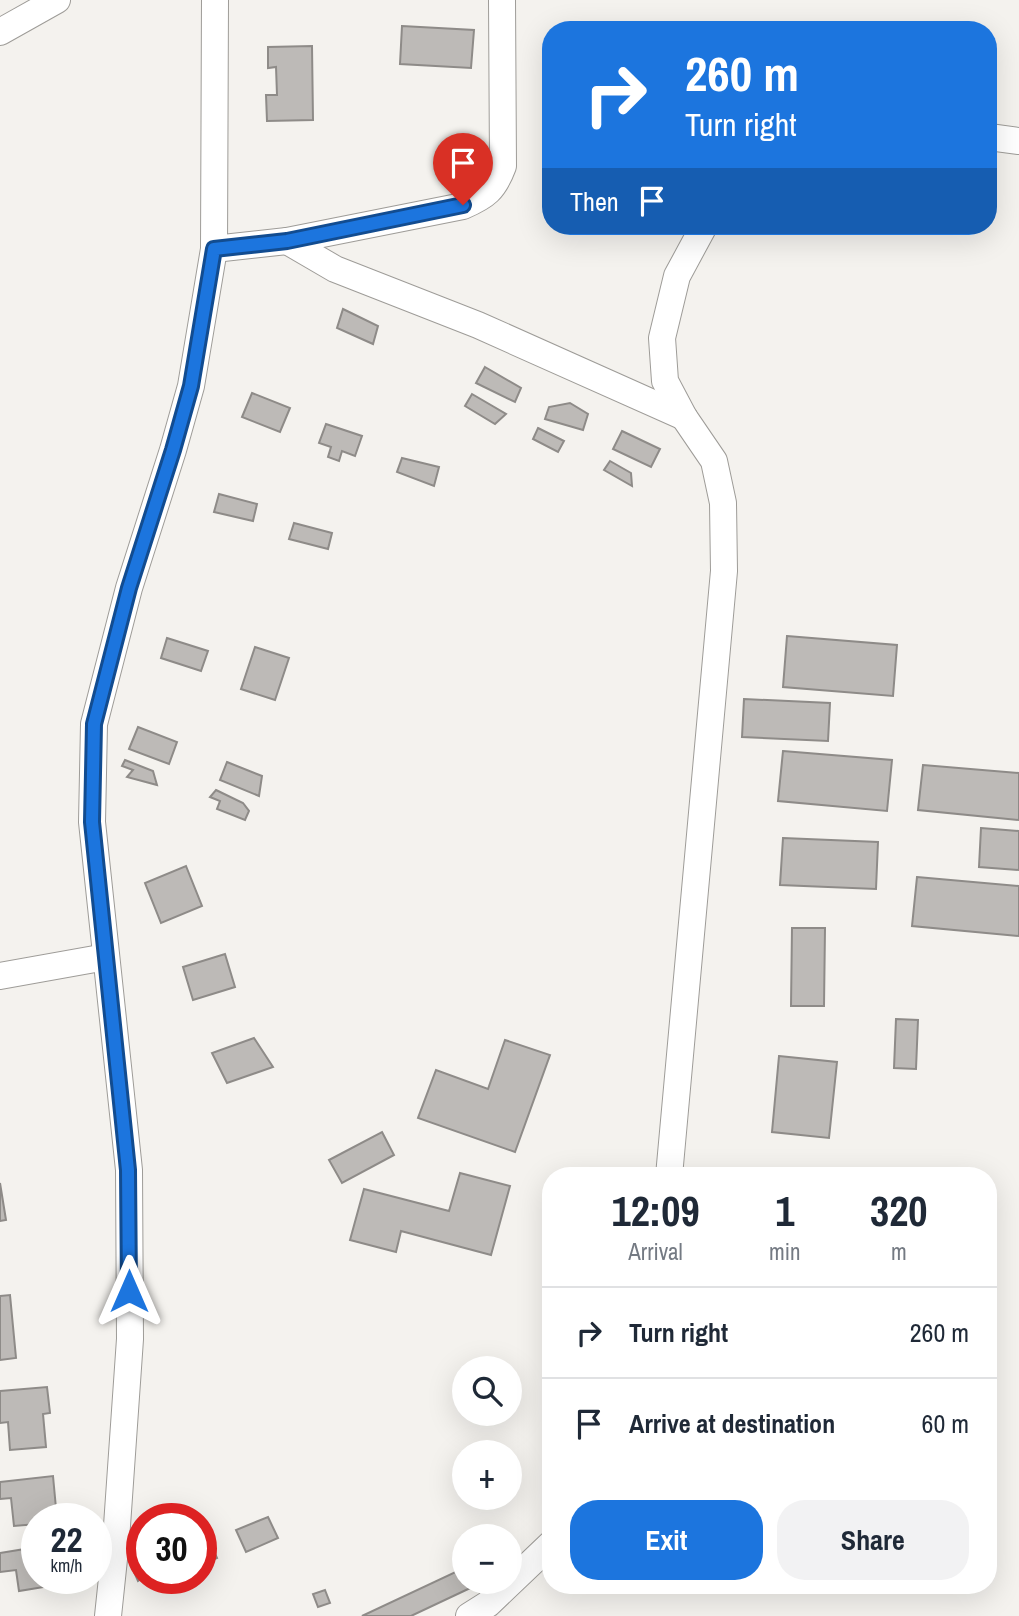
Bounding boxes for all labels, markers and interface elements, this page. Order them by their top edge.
text: 260 m [685,40,799,106]
icon: right [570,49,661,140]
text: Turn right [685,103,797,146]
pin [433,133,493,205]
icon: arrive [444,144,482,182]
icon: arrive [633,182,671,220]
text: Then [570,184,619,219]
text: 12:09 [612,1183,700,1239]
text: 1 [775,1183,794,1239]
text: 320 [870,1183,928,1239]
text: Arrival [628,1236,683,1267]
text: min [769,1236,801,1267]
text: m [891,1236,907,1267]
position arrow [92,1254,166,1328]
icon: right [570,1314,608,1352]
text: Turn right [629,1315,728,1350]
text: 260 m [910,1315,969,1350]
map controls [452,1356,522,1594]
button: search [452,1356,522,1426]
icon: arrive [570,1405,608,1443]
text: Arrive at destination [629,1406,835,1441]
text: 60 m [922,1406,969,1441]
button: + [452,1440,522,1510]
button: Exit [570,1500,763,1580]
button: Share [777,1500,969,1580]
speed limit sign: 30 [126,1503,217,1594]
text: 22 [51,1516,82,1563]
button: − [452,1524,522,1594]
text: km/h [51,1553,83,1578]

